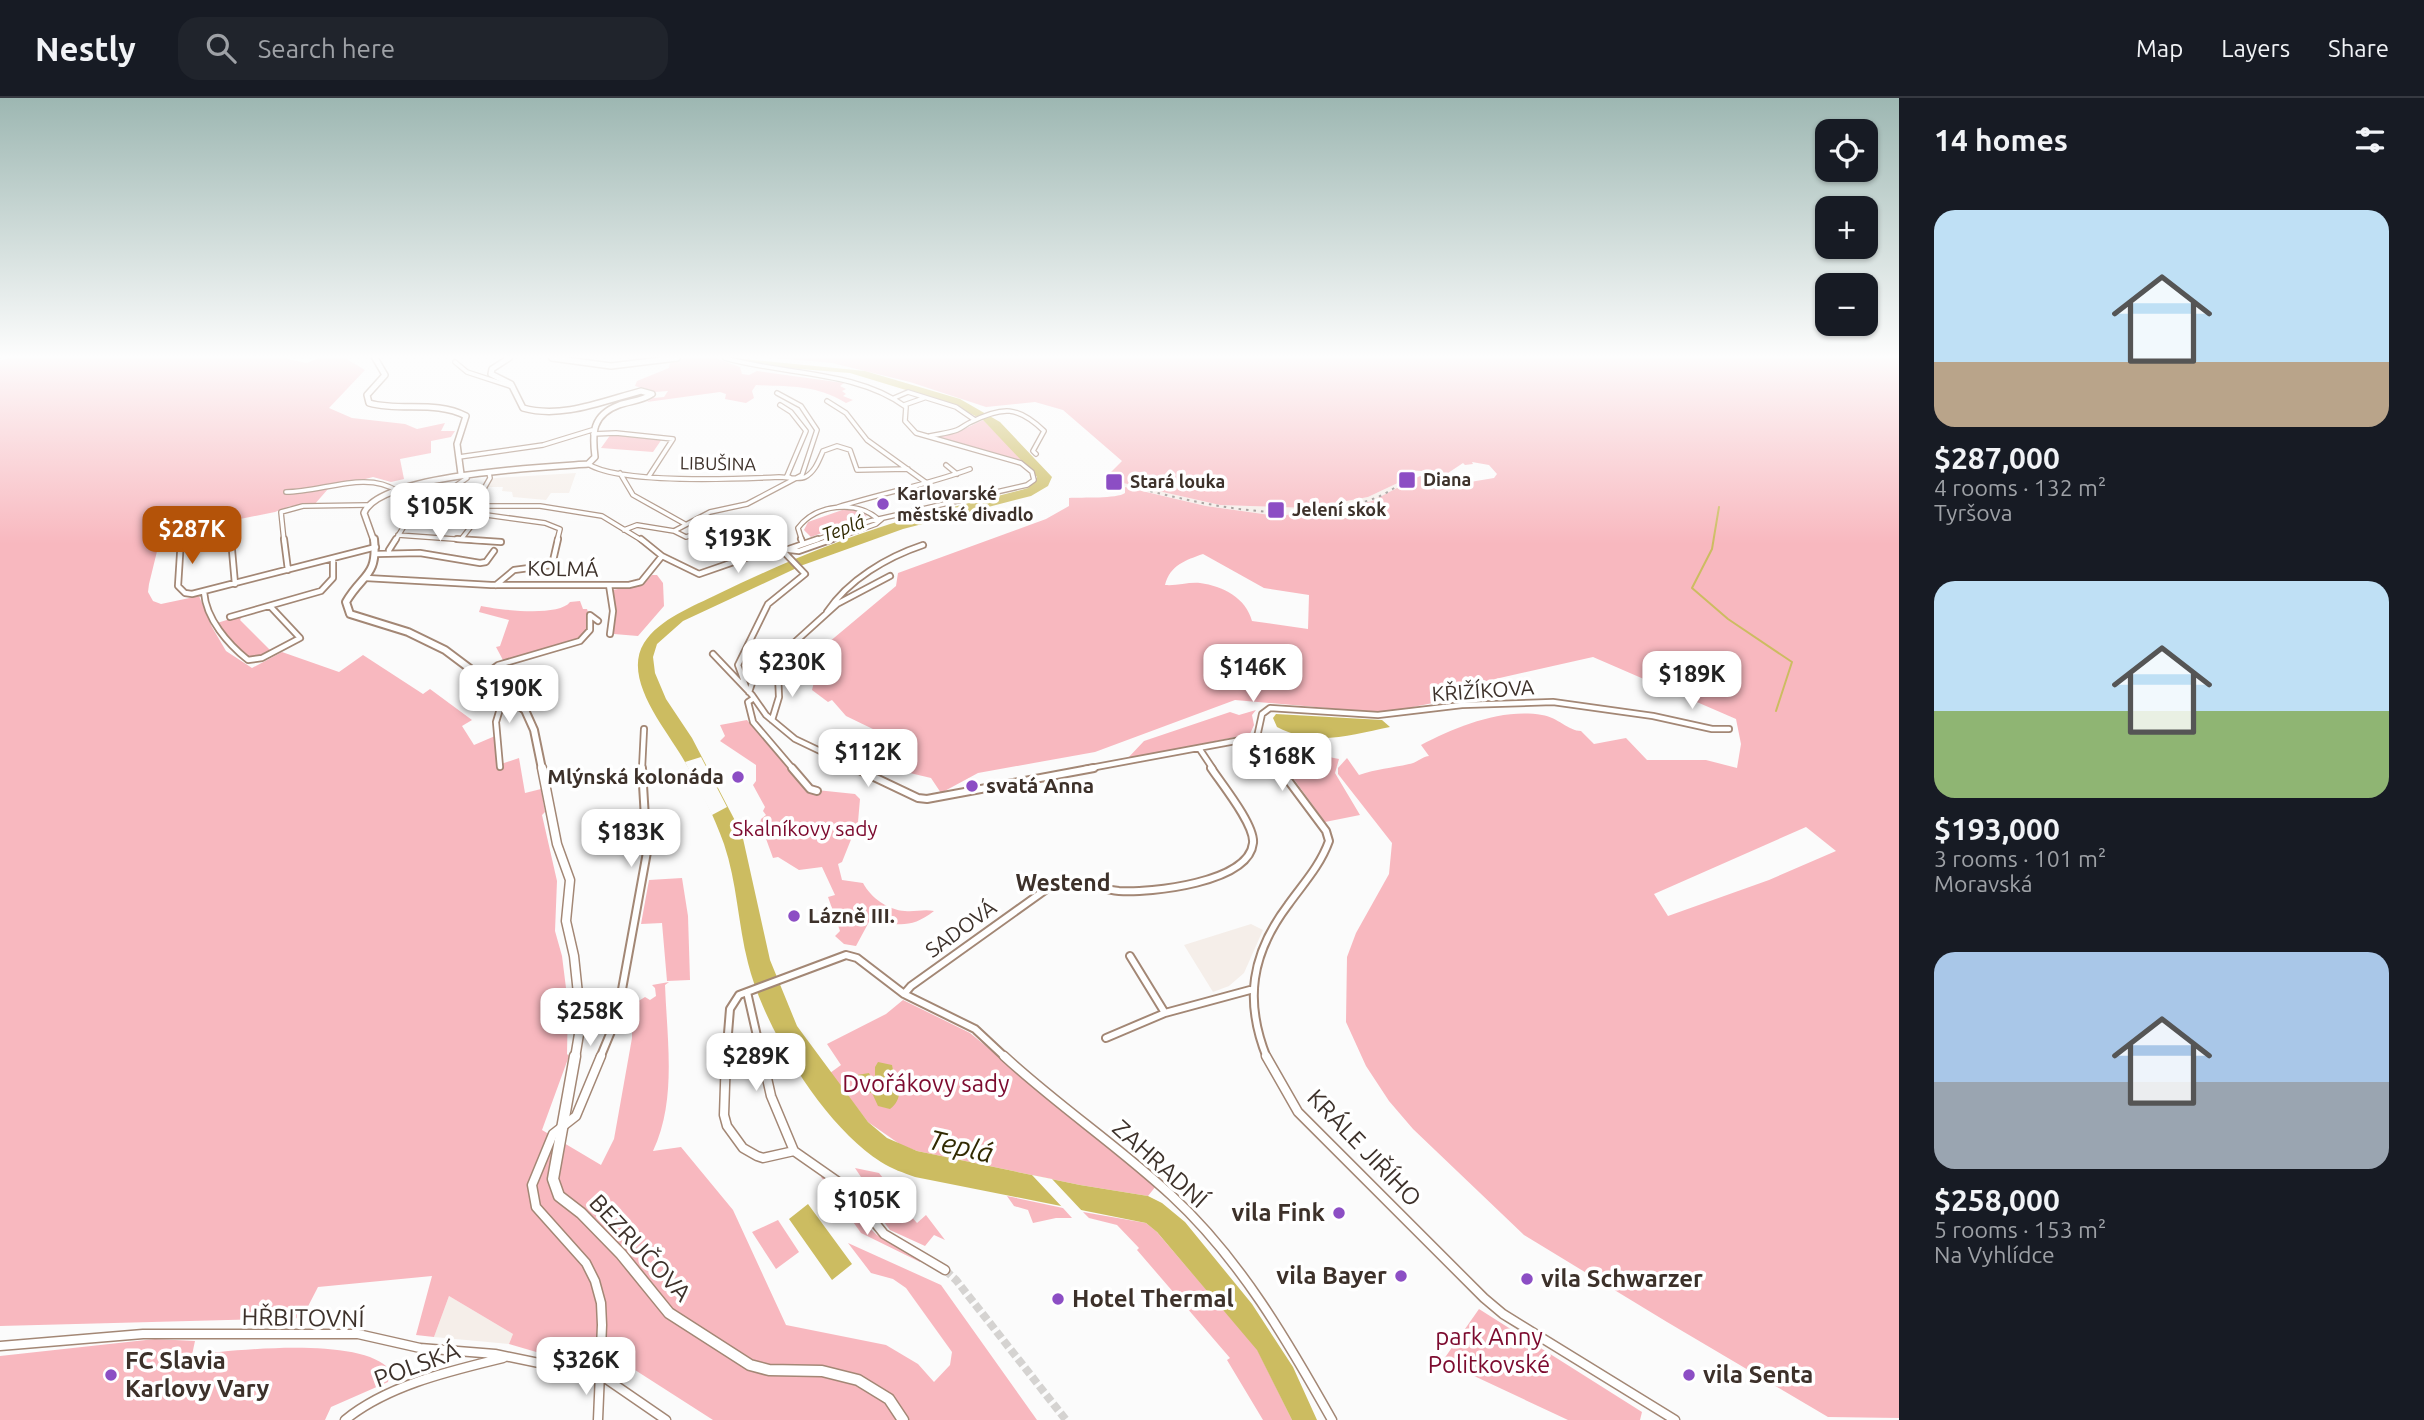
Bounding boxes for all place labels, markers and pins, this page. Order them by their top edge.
place label: Diana [1423,469,1471,489]
marker: Diana [1397,470,1417,490]
place label: Stará louka [1130,471,1225,491]
marker: Stará louka [1104,472,1124,492]
place label: Karlovarské městské divadlo [897,483,1034,524]
pin: $105K [391,484,489,543]
marker: Karlovarské městské divadlo [875,496,891,512]
place label: Jelení skok [1292,499,1386,519]
marker: Jelení skok [1266,500,1286,520]
pin: $287K [143,506,241,566]
pin: $193K [689,516,787,575]
pin: $230K [743,640,841,699]
pin: $146K [1204,644,1302,704]
pin: $189K [1643,652,1741,711]
pin: $190K [460,666,558,725]
pin: $112K [819,730,917,789]
pin: $168K [1233,734,1331,793]
place label: Mlýnská kolonáda [547,764,724,788]
marker: Mlýnská kolonáda [730,769,746,785]
place label: svatá Anna [986,773,1094,797]
marker: svatá Anna [964,778,980,794]
pin: $183K [582,810,680,869]
place label: Lázně III. [808,903,895,927]
marker: Lázně III. [786,908,802,924]
pin: $258K [541,988,639,1048]
pin: $289K [707,1034,805,1093]
pin: $105K [818,1178,916,1237]
place label: vila Fink [1232,1199,1326,1226]
marker: vila Fink [1331,1205,1347,1221]
place label: vila Bayer [1276,1262,1387,1289]
place label: vila Schwarzer [1541,1265,1703,1292]
marker: vila Bayer [1393,1268,1409,1284]
marker: vila Schwarzer [1519,1271,1535,1287]
place label: Hotel Thermal [1072,1285,1234,1312]
marker: Hotel Thermal [1050,1291,1066,1307]
pin: $326K [537,1338,635,1397]
place label: FC Slavia Karlovy Vary [125,1347,269,1402]
place label: vila Senta [1703,1361,1813,1388]
marker: FC Slavia Karlovy Vary [103,1367,119,1383]
marker: vila Senta [1681,1367,1697,1383]

